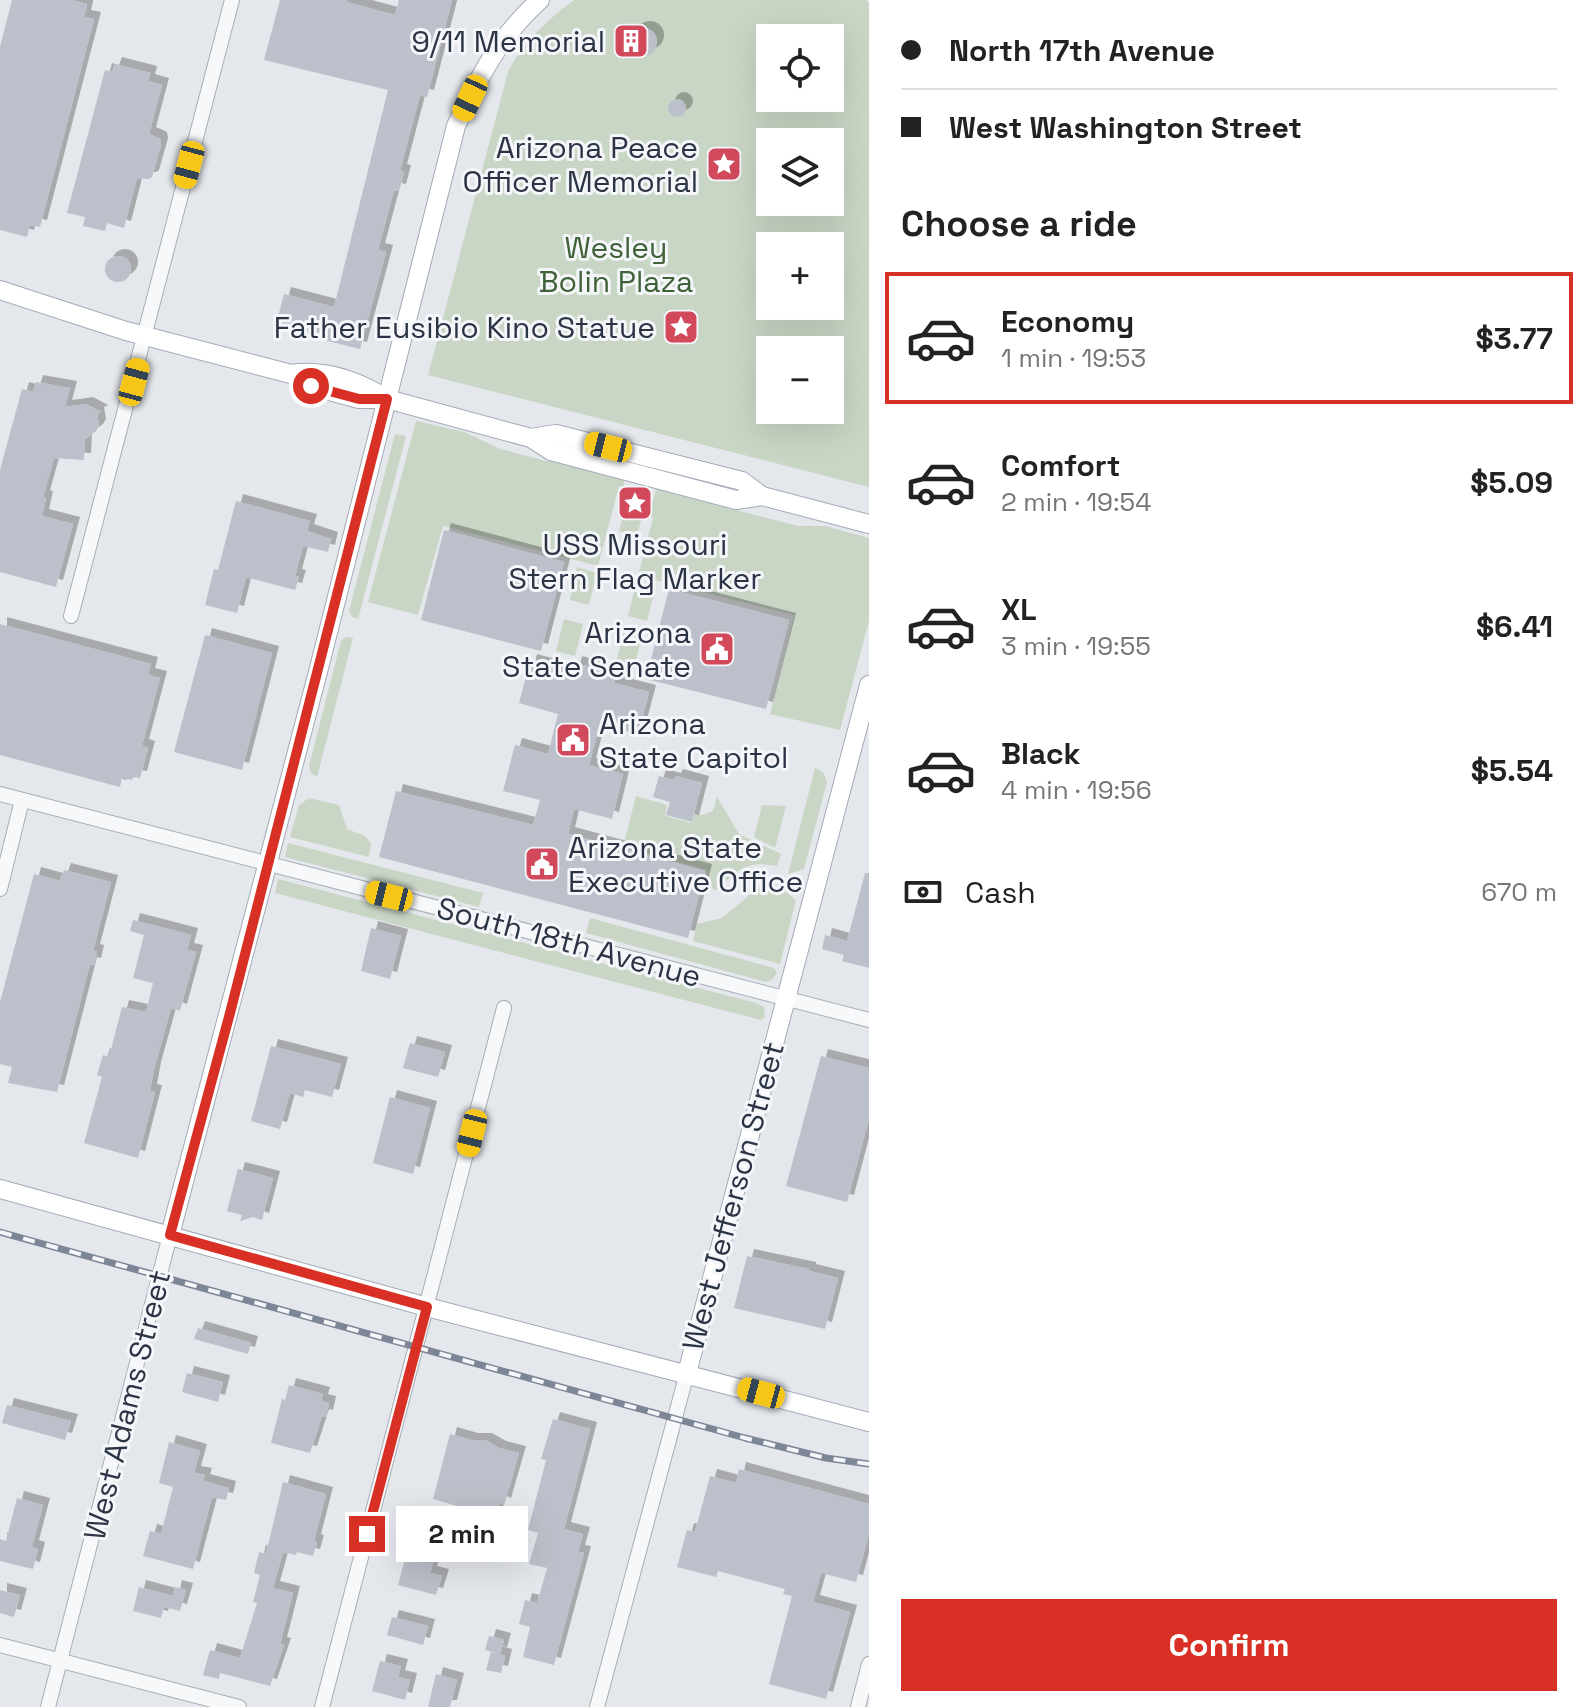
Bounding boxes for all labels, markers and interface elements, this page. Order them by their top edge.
place label: 9/11 Memorial [411,22,605,61]
building icon: 9/11 Memorial [612,22,650,60]
map controls [756,24,844,424]
button: locate [756,24,844,112]
text: North 17th Avenue [949,31,1215,70]
car [449,71,491,125]
text: West Washington Street [949,108,1302,147]
place label: Arizona Peace Officer Memorial [462,128,698,201]
button: layers [756,128,844,216]
car [171,139,207,191]
place icon: Arizona Peace Officer Memorial [705,145,743,183]
text: Choose a ride [901,201,1137,247]
park label: Wesley Bolin Plaza [539,228,693,301]
button: + [756,232,844,320]
icon: car [905,302,977,374]
text: Economy [1001,302,1134,341]
place label: Father Eusibio Kino Statue [274,308,655,347]
place icon: Father Eusibio Kino Statue [662,308,700,346]
text: $3.77 [1475,319,1553,358]
button: − [756,336,844,424]
text: 1 min · 19:53 [1001,341,1146,375]
car [116,356,152,408]
route start [293,368,329,404]
car [582,430,634,464]
icon: car [905,446,977,518]
text: Comfort [1001,446,1120,485]
text: $5.09 [1470,463,1553,502]
place icon: USS Missouri Stern Flag Marker [616,484,654,522]
text: 2 min · 19:54 [1001,485,1151,519]
place label: USS Missouri Stern Flag Marker [508,525,762,598]
icon: car [905,590,977,662]
text: XL [1001,590,1037,629]
text: $6.41 [1476,607,1553,646]
place label: Arizona State Senate [502,613,691,686]
text: 3 min · 19:55 [1001,629,1151,663]
public building icon: Arizona State Senate [698,630,736,668]
place label: Arizona State Capitol [599,704,788,777]
public building icon: Arizona State Capitol [554,721,592,759]
icon: car [905,734,977,806]
text: Black [1001,734,1080,773]
text: $5.54 [1471,751,1553,790]
text: 4 min · 19:56 [1001,773,1152,807]
place label: Arizona State Executive Office [568,828,803,901]
public building icon: Arizona State Executive Office [523,845,561,883]
icon: cash [901,870,945,914]
text: Cash [965,873,1036,912]
text: 670 m [1481,875,1557,909]
car [363,879,415,913]
street label: South 18th Avenue [433,888,705,996]
street label: West Jefferson Street [673,1037,793,1355]
car [455,1107,489,1159]
street label: West Adams Street [75,1266,179,1544]
car [735,1375,787,1411]
callout: 2 min [395,1506,527,1562]
route end [349,1516,385,1552]
text: 2 min [428,1517,496,1551]
button: Confirm [901,1599,1557,1691]

